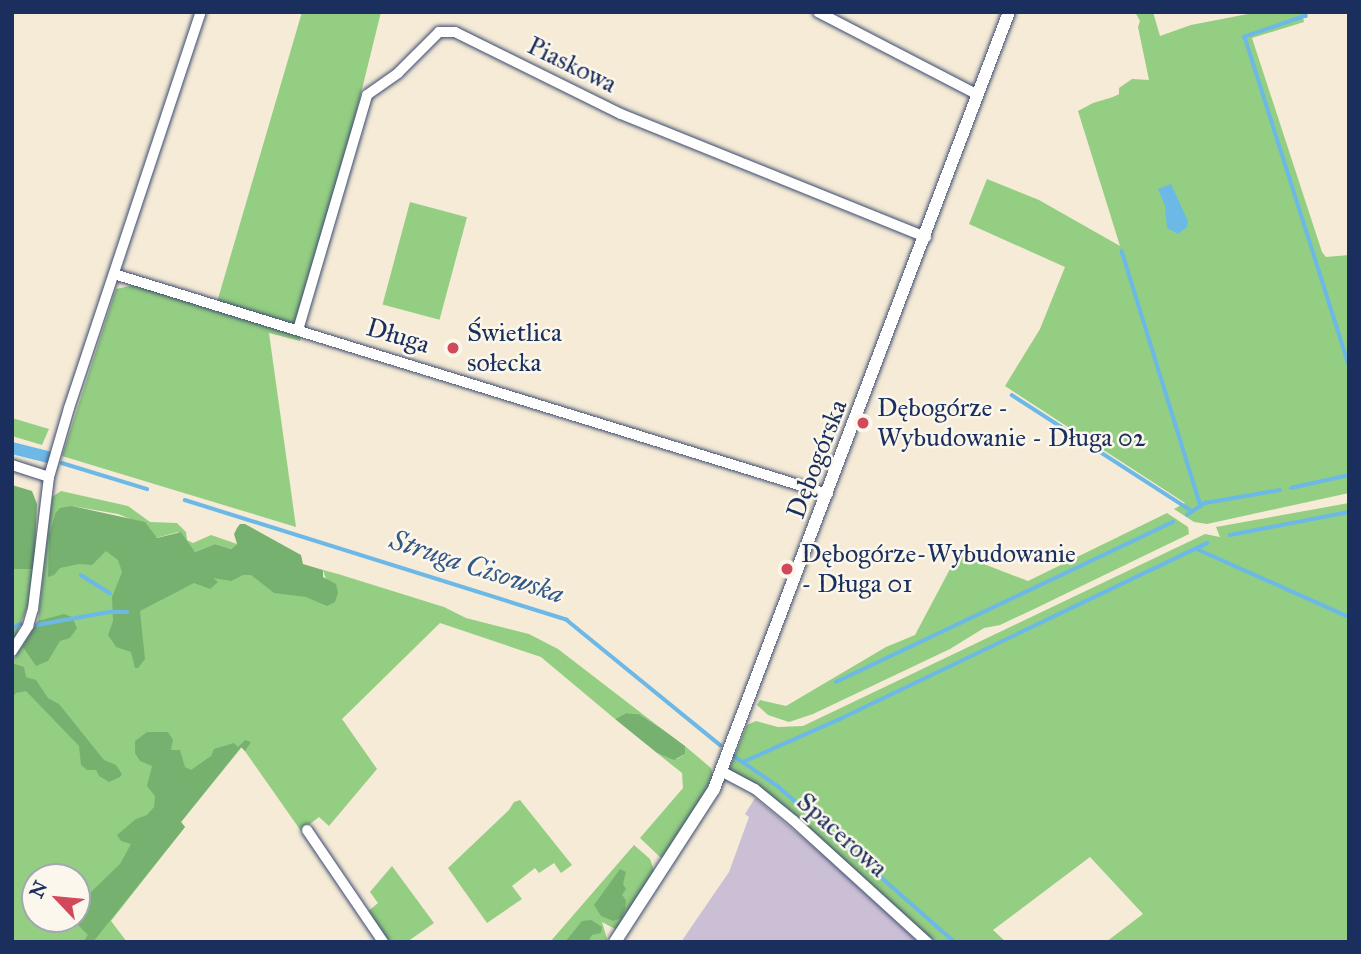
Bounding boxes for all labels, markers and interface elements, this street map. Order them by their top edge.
street label: Piaskowa [522,30,622,100]
street label: Długa [363,312,433,360]
place label: Świetlica sołecka [467,317,562,378]
marker: Świetlica sołecka [445,340,461,356]
place label: Dębogórze - Wybudowanie - Długa 02 [877,392,1146,453]
street label: Dębogórska [780,395,854,523]
marker: Dębogórze - Wybudowanie - Długa 02 [855,415,871,431]
water label: Struga Cisowska [386,523,568,611]
place label: Dębogórze-Wybudowanie - Długa 01 [801,538,1076,600]
marker: Dębogórze-Wybudowanie - Długa 01 [779,561,795,577]
street label: Spacerowa [790,786,894,884]
north arrow [21,863,91,933]
text: N [25,877,52,902]

